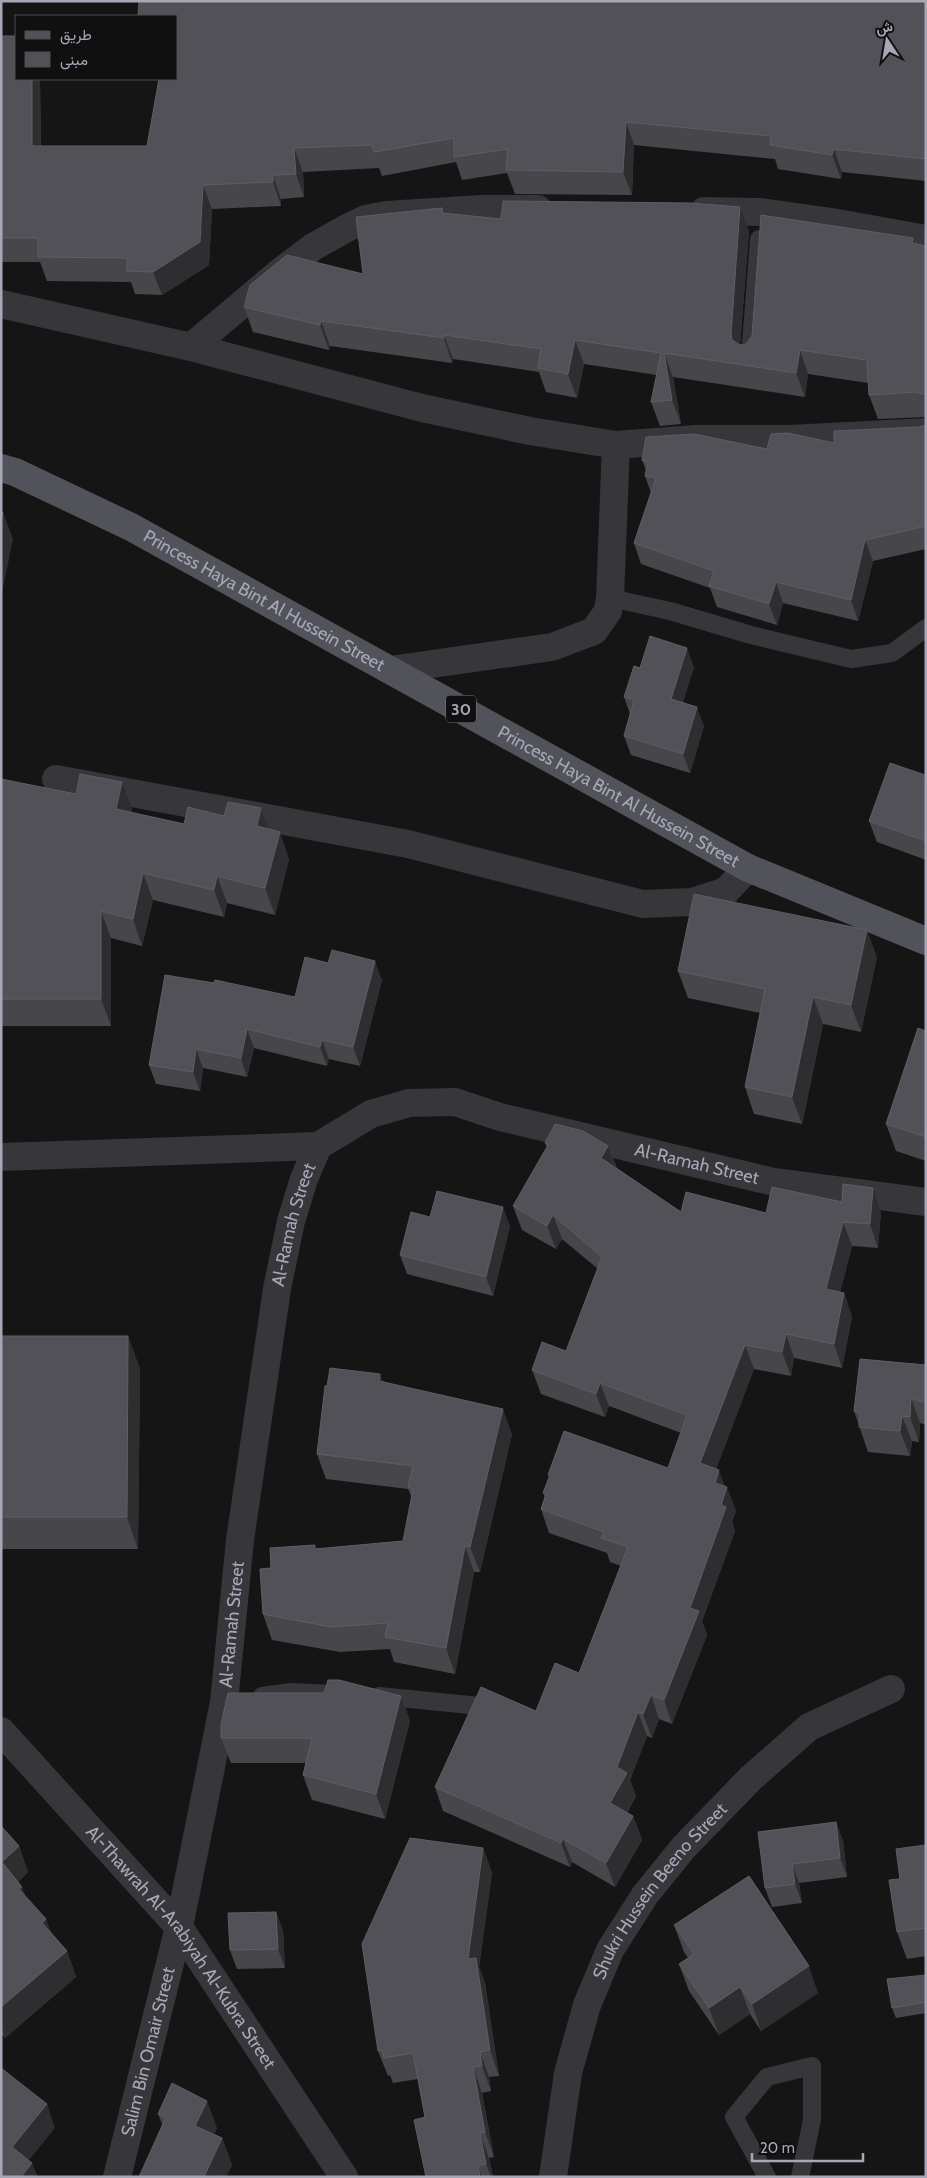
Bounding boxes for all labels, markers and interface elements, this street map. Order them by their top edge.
legend [15,15,178,80]
north arrow [862,15,912,65]
text: ش [874,17,895,38]
text: طريق [60,26,92,45]
text: مبنى [60,51,88,70]
street label: Princess Haya Bint Al Hussein Street [139,525,389,676]
road number: 30 [446,696,476,722]
street label: Princess Haya Bint Al Hussein Street [494,721,743,872]
street label: Al-Ramah Street [633,1138,761,1189]
street label: Al-Ramah Street [267,1160,321,1288]
street label: Al-Ramah Street [214,1560,249,1689]
street label: Shukri Hussein Beeno Street [588,1798,732,1983]
street label: Al-Thawrah Al-Arabiyah Al-Kubra Street [81,1821,281,2073]
street label: Salim Bin Omair Street [116,1965,180,2139]
scale bar [752,2130,863,2162]
text: 20 m [760,2139,795,2157]

